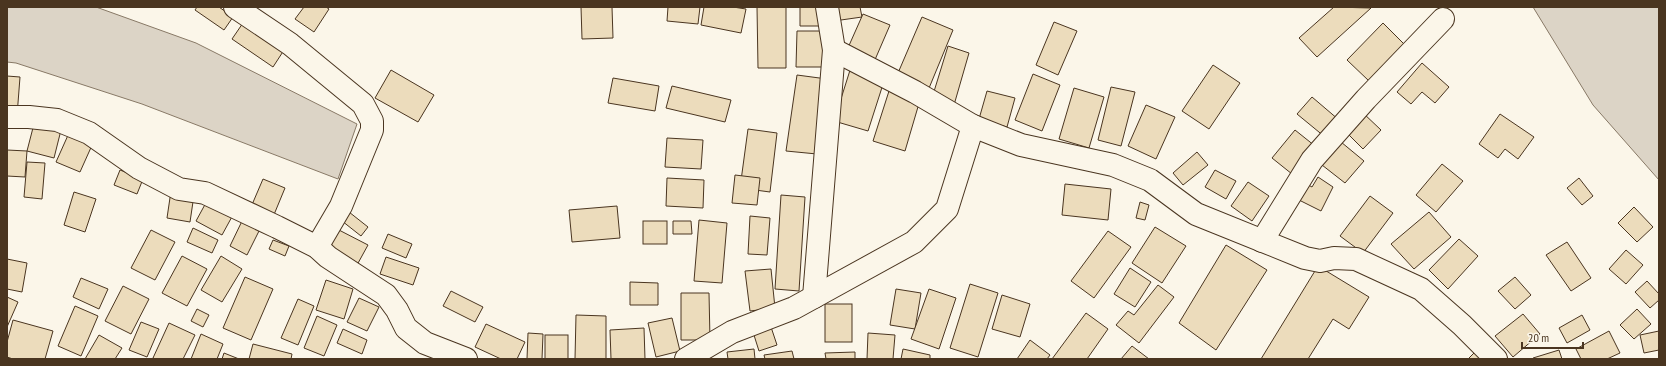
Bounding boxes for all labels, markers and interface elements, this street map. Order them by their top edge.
scale bar [1522,324,1583,350]
text: 20 m [1528,330,1549,345]

